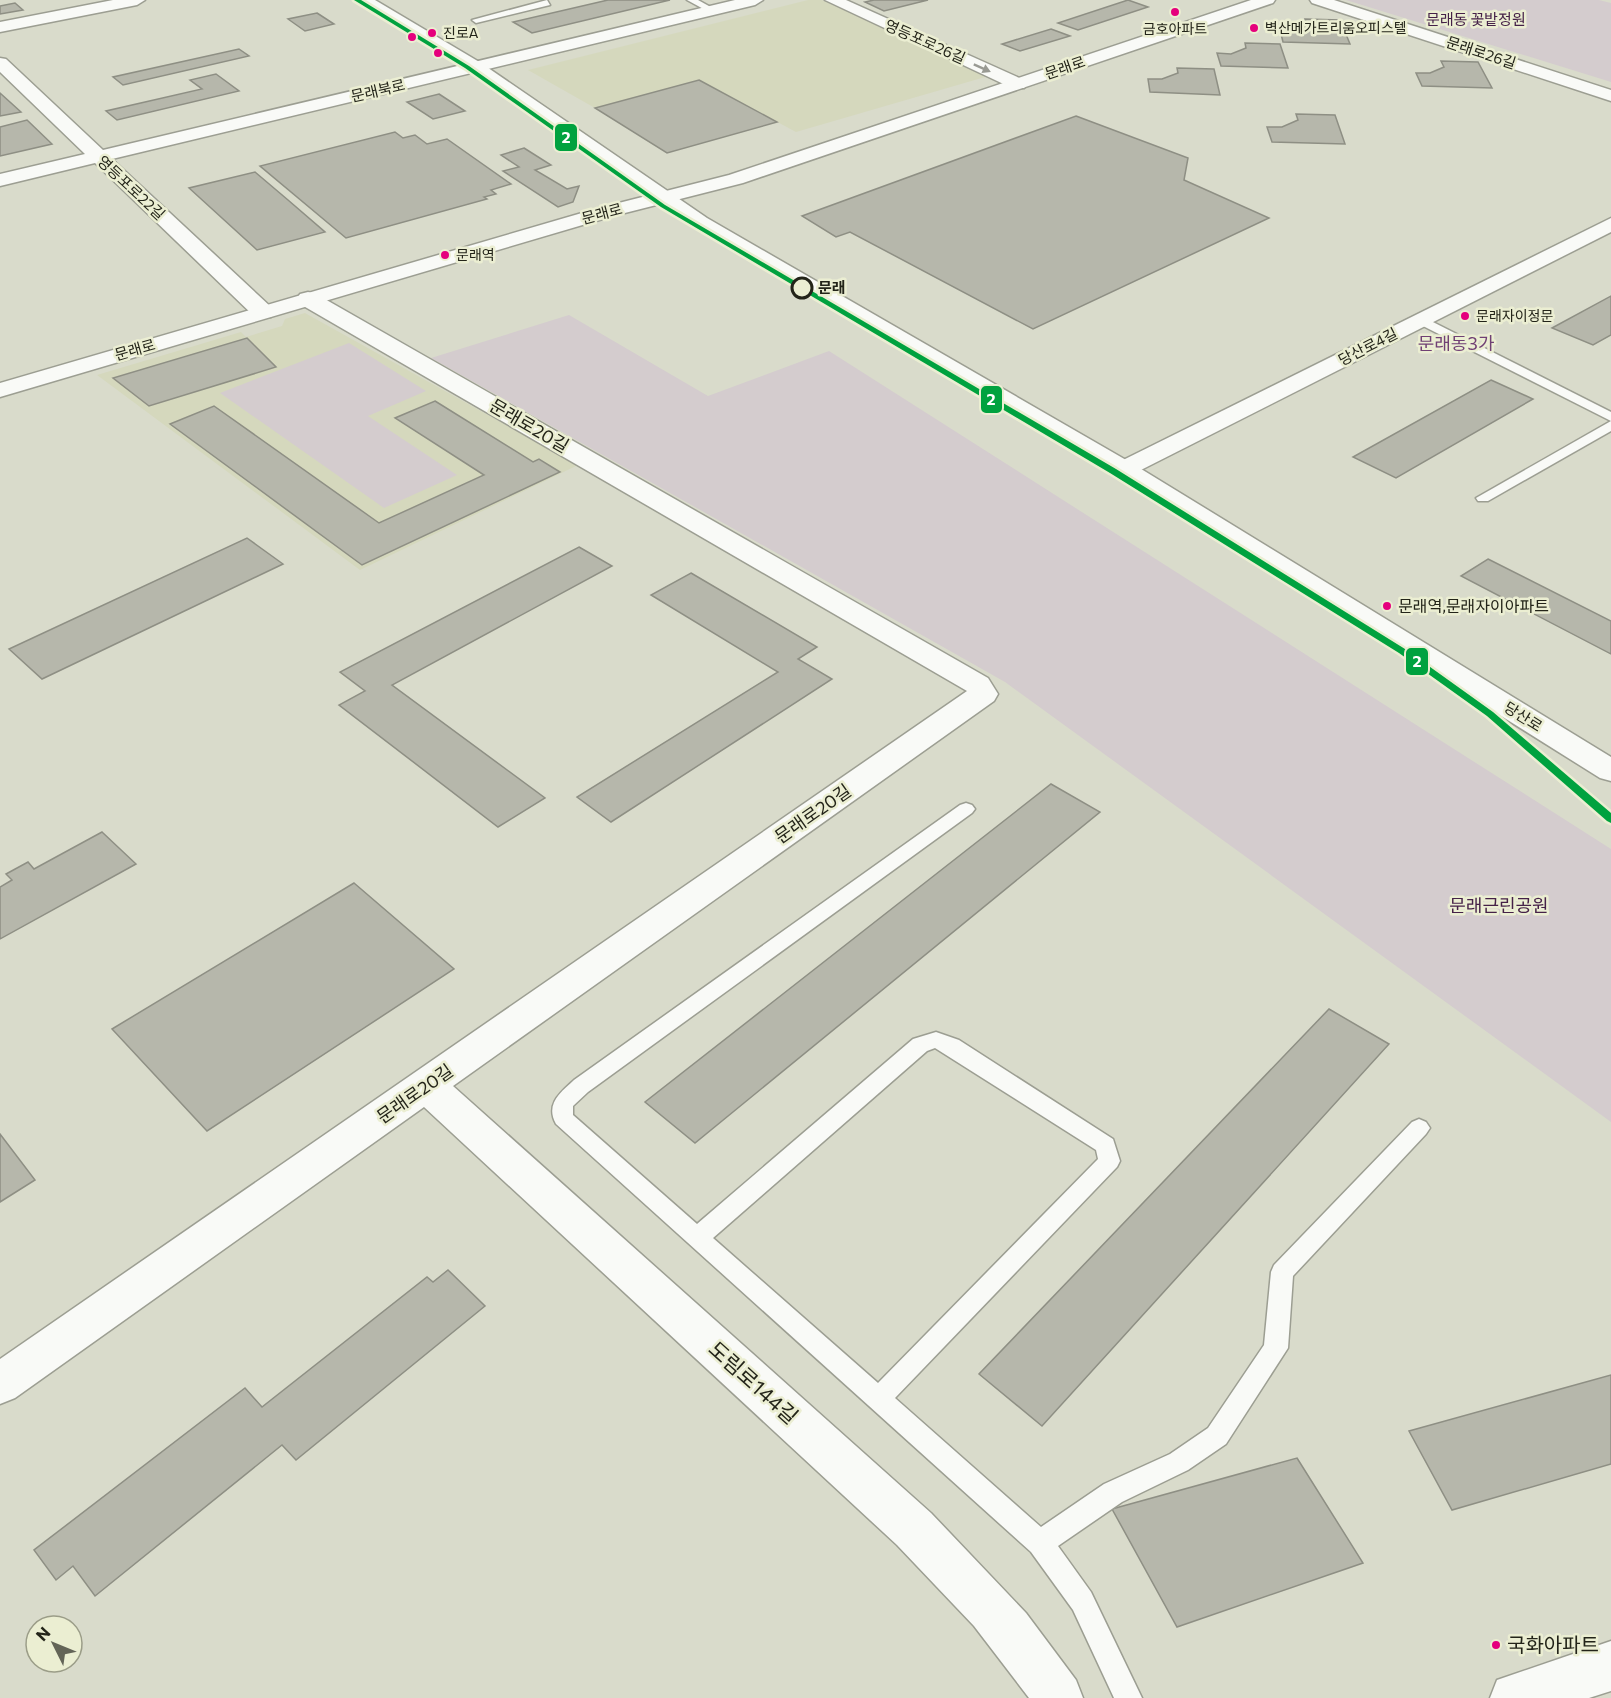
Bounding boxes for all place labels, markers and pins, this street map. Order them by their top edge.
marker: 금호아파트 [1169,6,1181,18]
place label: 벽산메가트리움오피스텔 [1265,19,1407,36]
place label: 금호아파트 [1143,20,1207,37]
marker: 벽산메가트리움오피스텔 [1248,22,1260,34]
place label: 진로A [443,24,479,41]
marker: 진로A [426,27,438,39]
unlabelled marker [406,31,418,43]
unlabelled marker [432,47,444,59]
place label: 문래역 [456,246,495,263]
marker: 문래역 [439,249,451,261]
marker: 문래 [791,277,813,299]
place label: 문래 [818,278,846,296]
place label: 문래자이정문 [1476,307,1553,324]
marker: 문래자이정문 [1459,310,1471,322]
place label: 문래역,문래자이아파트 [1398,596,1549,615]
marker: 문래역,문래자이아파트 [1381,600,1393,612]
place label: 국화아파트 [1507,1632,1599,1656]
marker: 국화아파트 [1490,1639,1502,1651]

